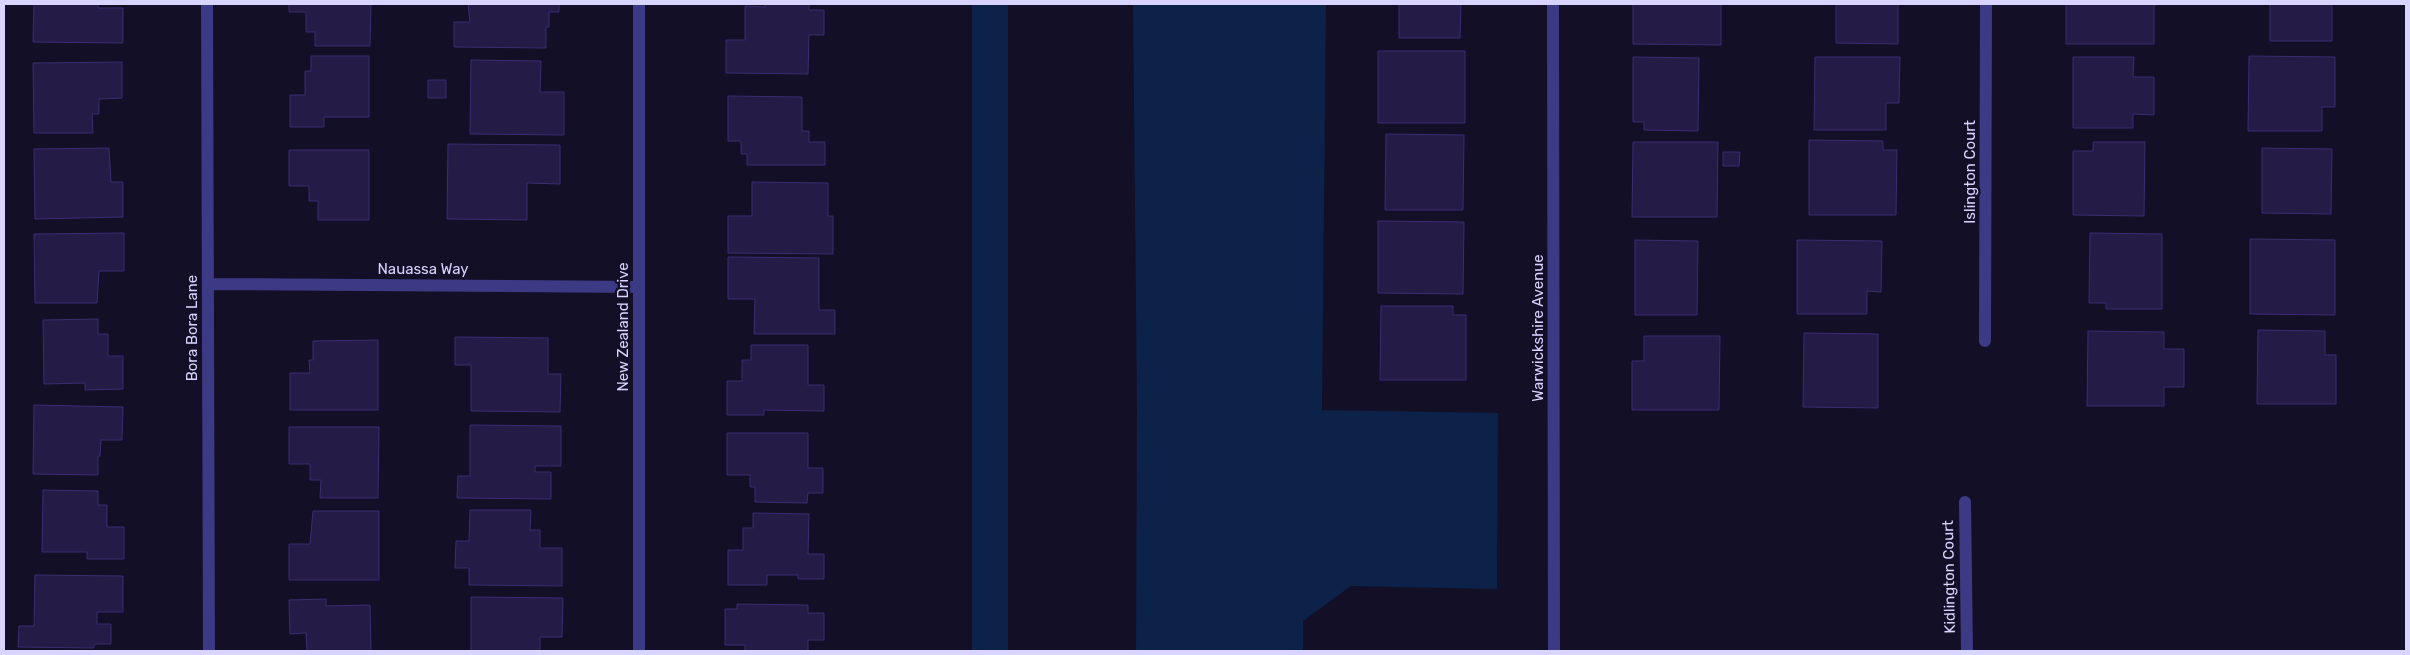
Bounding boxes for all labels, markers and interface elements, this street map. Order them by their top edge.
street label: Islington Court [1961,120,1979,224]
street label: Warwickshire Avenue [1529,254,1547,402]
street label: Nauassa Way [377,260,469,278]
street label: New Zealand Drive [614,262,632,392]
street label: Bora Bora Lane [183,275,201,381]
street label: Kidlington Court [1939,520,1959,634]

